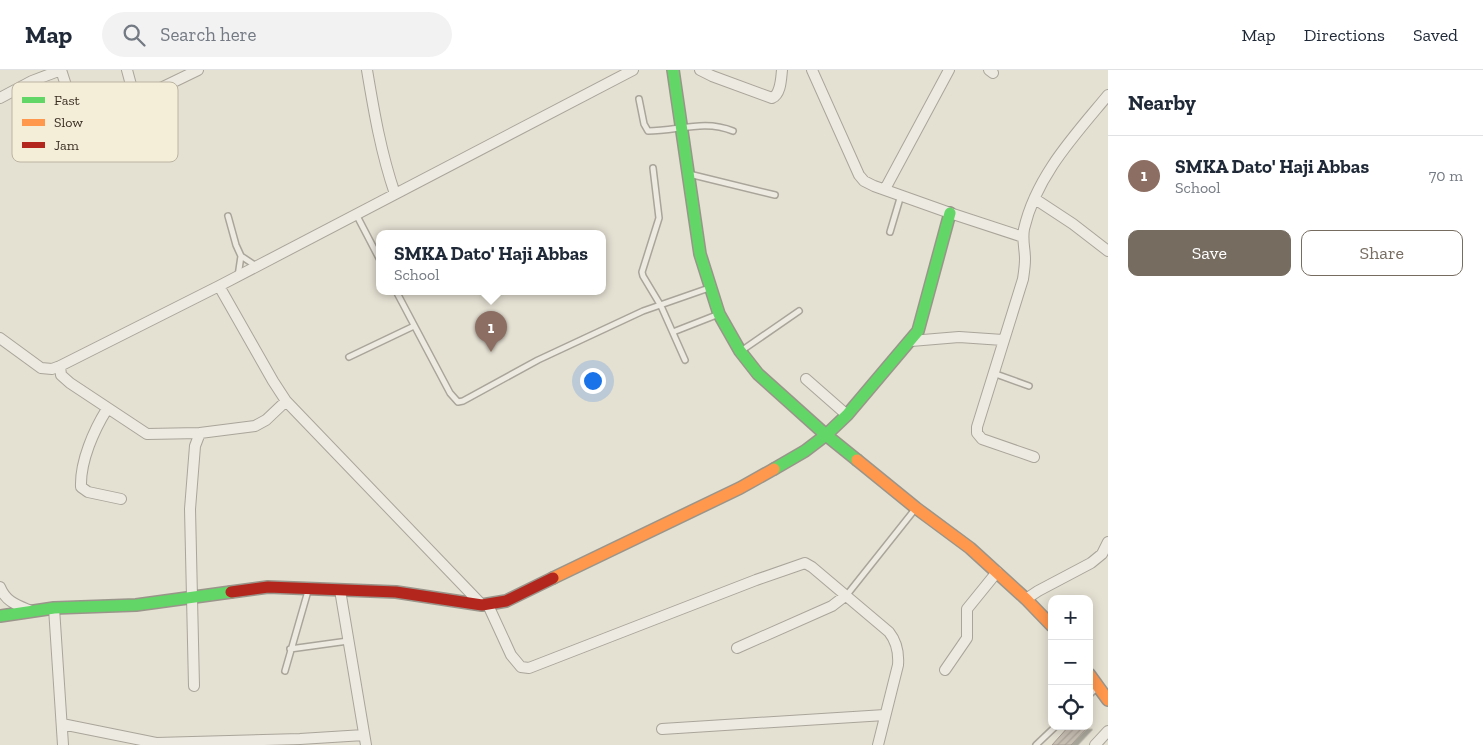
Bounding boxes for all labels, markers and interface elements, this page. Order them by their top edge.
search box [102,12,452,57]
text: Map [25,20,72,49]
icon: search [120,21,148,49]
text: Search here [160,23,257,46]
text: Map [1241,24,1276,46]
text: Directions [1304,24,1385,46]
text: Saved [1413,24,1458,46]
legend [12,82,178,162]
text: Nearby [1128,90,1196,115]
text: Fast [54,92,81,109]
text: Slow [54,114,83,131]
text: Jam [54,137,79,154]
text: SMKA Dato' Haji Abbas [1175,155,1369,178]
text: 1 [1141,166,1147,185]
text: 70 m [1429,166,1463,185]
text: School [1175,178,1221,197]
popup [376,230,606,295]
button: Save [1128,230,1291,276]
button: Share [1301,230,1463,276]
text: SMKA Dato' Haji Abbas [394,242,588,265]
text: School [394,265,440,284]
pin: 1 [475,311,507,352]
your location [580,368,606,394]
map controls [1048,595,1093,730]
button: + [1048,595,1093,640]
button: − [1048,640,1093,685]
button: locate [1048,685,1093,730]

